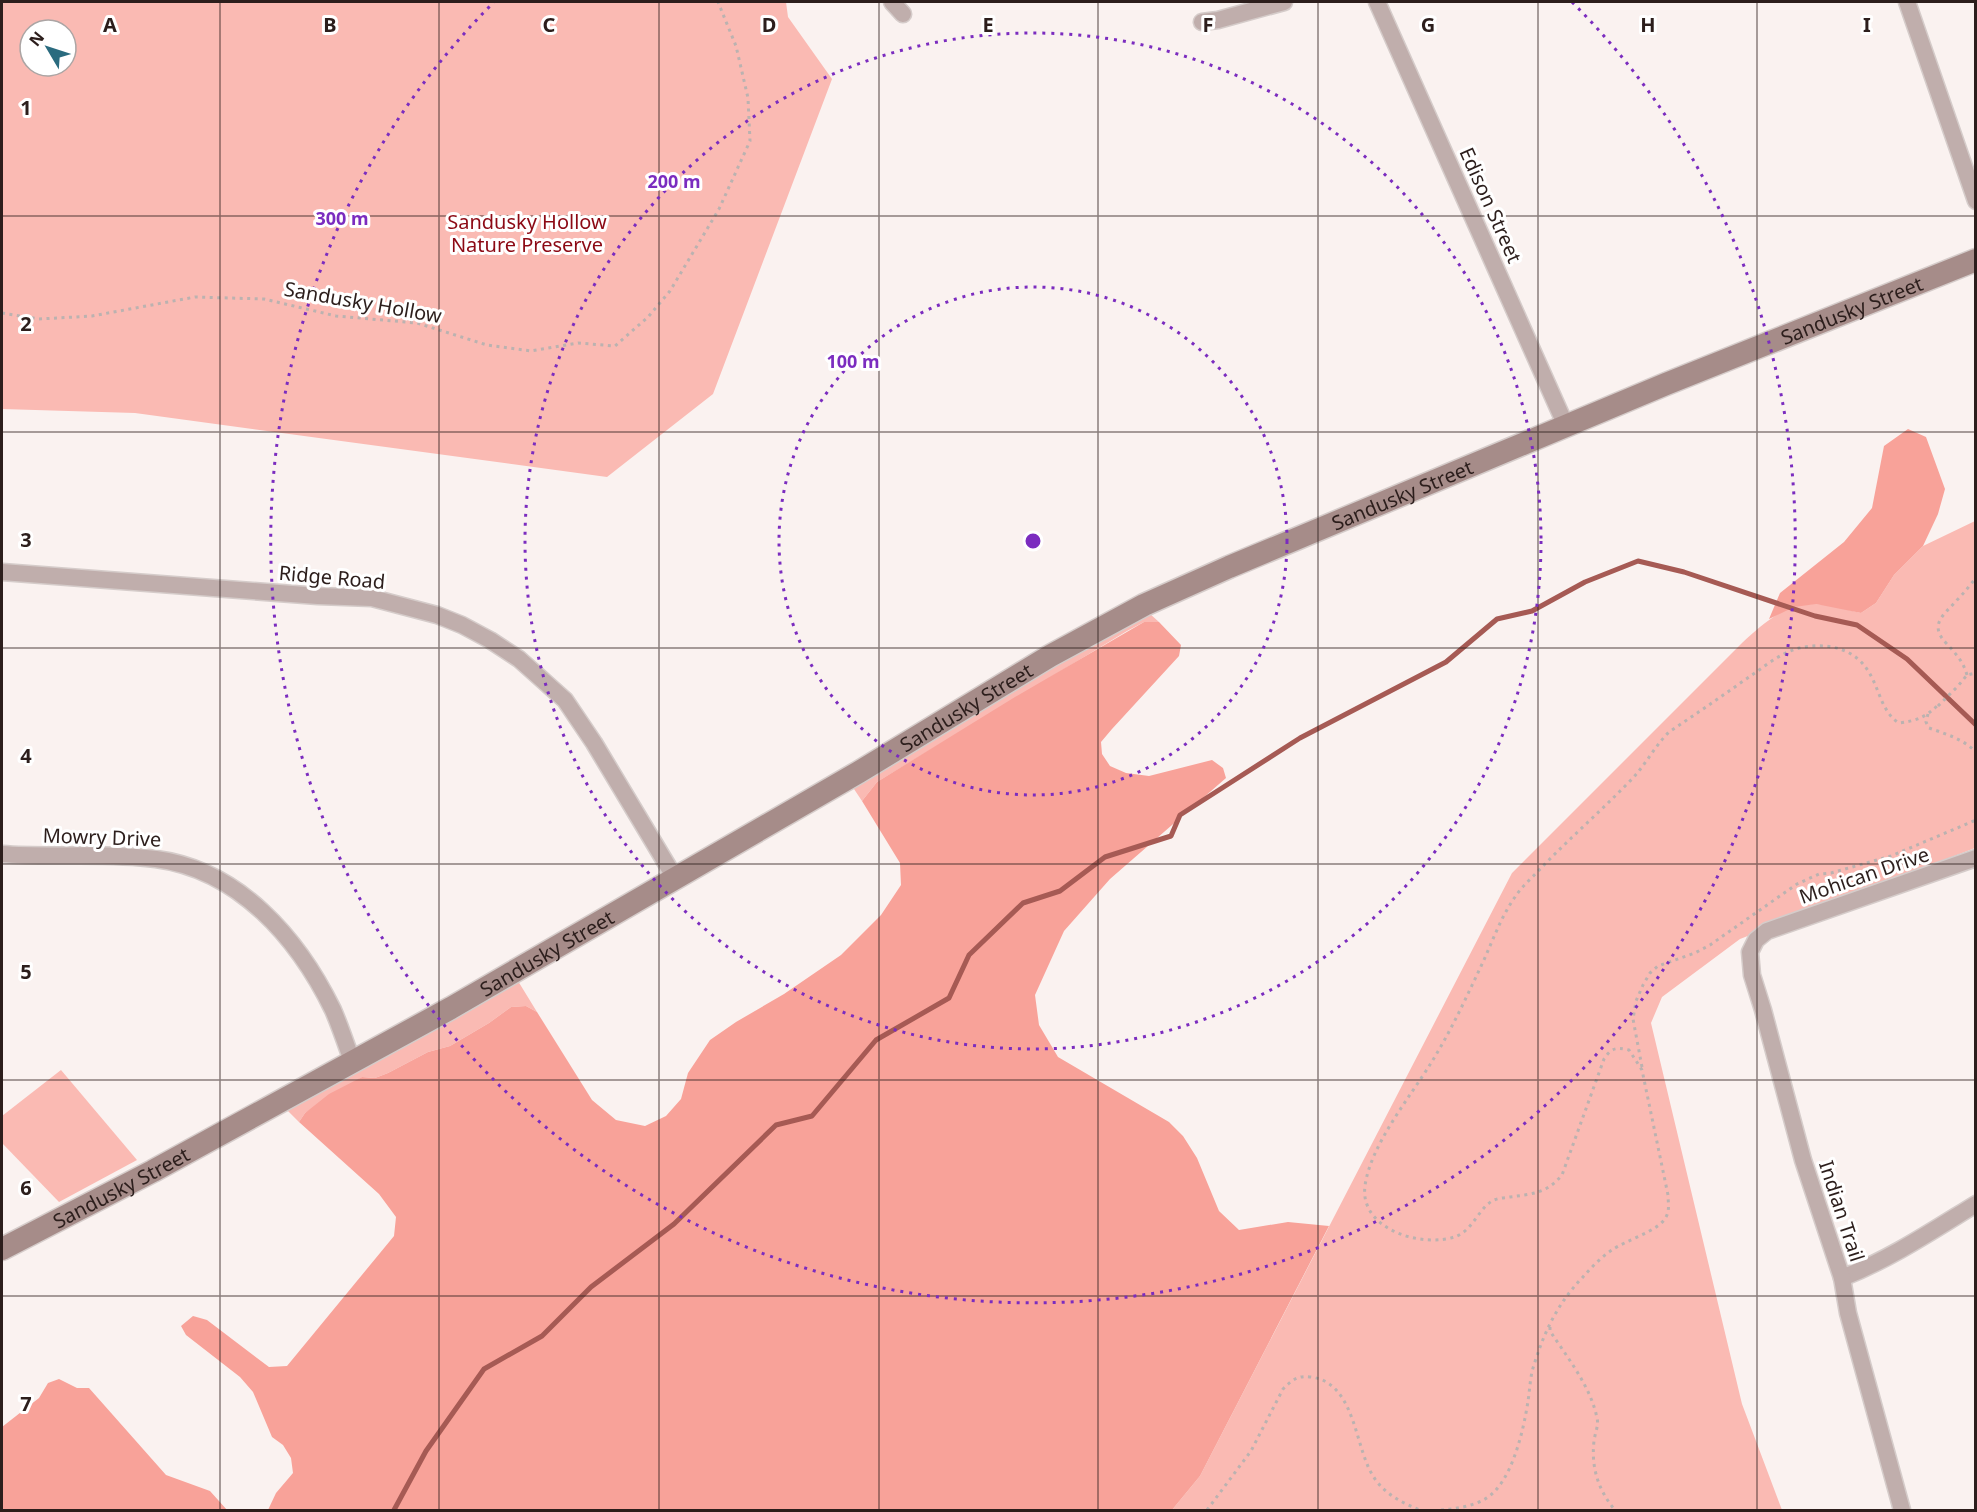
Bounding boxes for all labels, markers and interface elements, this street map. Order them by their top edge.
text: A [103,11,117,38]
text: B [323,11,337,38]
text: C [543,11,556,38]
text: D [762,11,776,38]
text: E [982,11,994,38]
text: F [1203,11,1213,38]
text: G [1421,11,1435,38]
text: H [1640,11,1656,38]
text: I [1863,11,1871,38]
north arrow [18,18,78,78]
text: N [24,27,49,51]
text: 1 [20,94,32,121]
street label: Edison Street [1454,143,1528,267]
text: 200 m [647,169,701,193]
text: 300 m [315,206,369,230]
park label: Sandusky Hollow Nature Preserve [447,208,607,258]
street label: Sandusky Street [1776,269,1927,350]
street label: Sandusky Hollow [282,275,444,329]
text: 2 [20,310,32,337]
text: 100 m [826,349,880,373]
street label: Sandusky Street [1327,453,1477,536]
text: 3 [20,526,32,553]
centre of rings [1023,531,1043,551]
street label: Ridge Road [278,559,386,595]
street label: Sandusky Street [894,656,1037,758]
text: 4 [20,742,32,769]
street label: Mowry Drive [42,821,162,853]
street label: Mohican Drive [1795,840,1933,910]
street label: Sandusky Street [474,903,619,1002]
text: 5 [20,958,32,985]
street label: Sandusky Street [48,1140,194,1234]
street label: Indian Trail [1813,1157,1871,1265]
text: 6 [20,1174,32,1201]
text: 7 [20,1390,32,1417]

